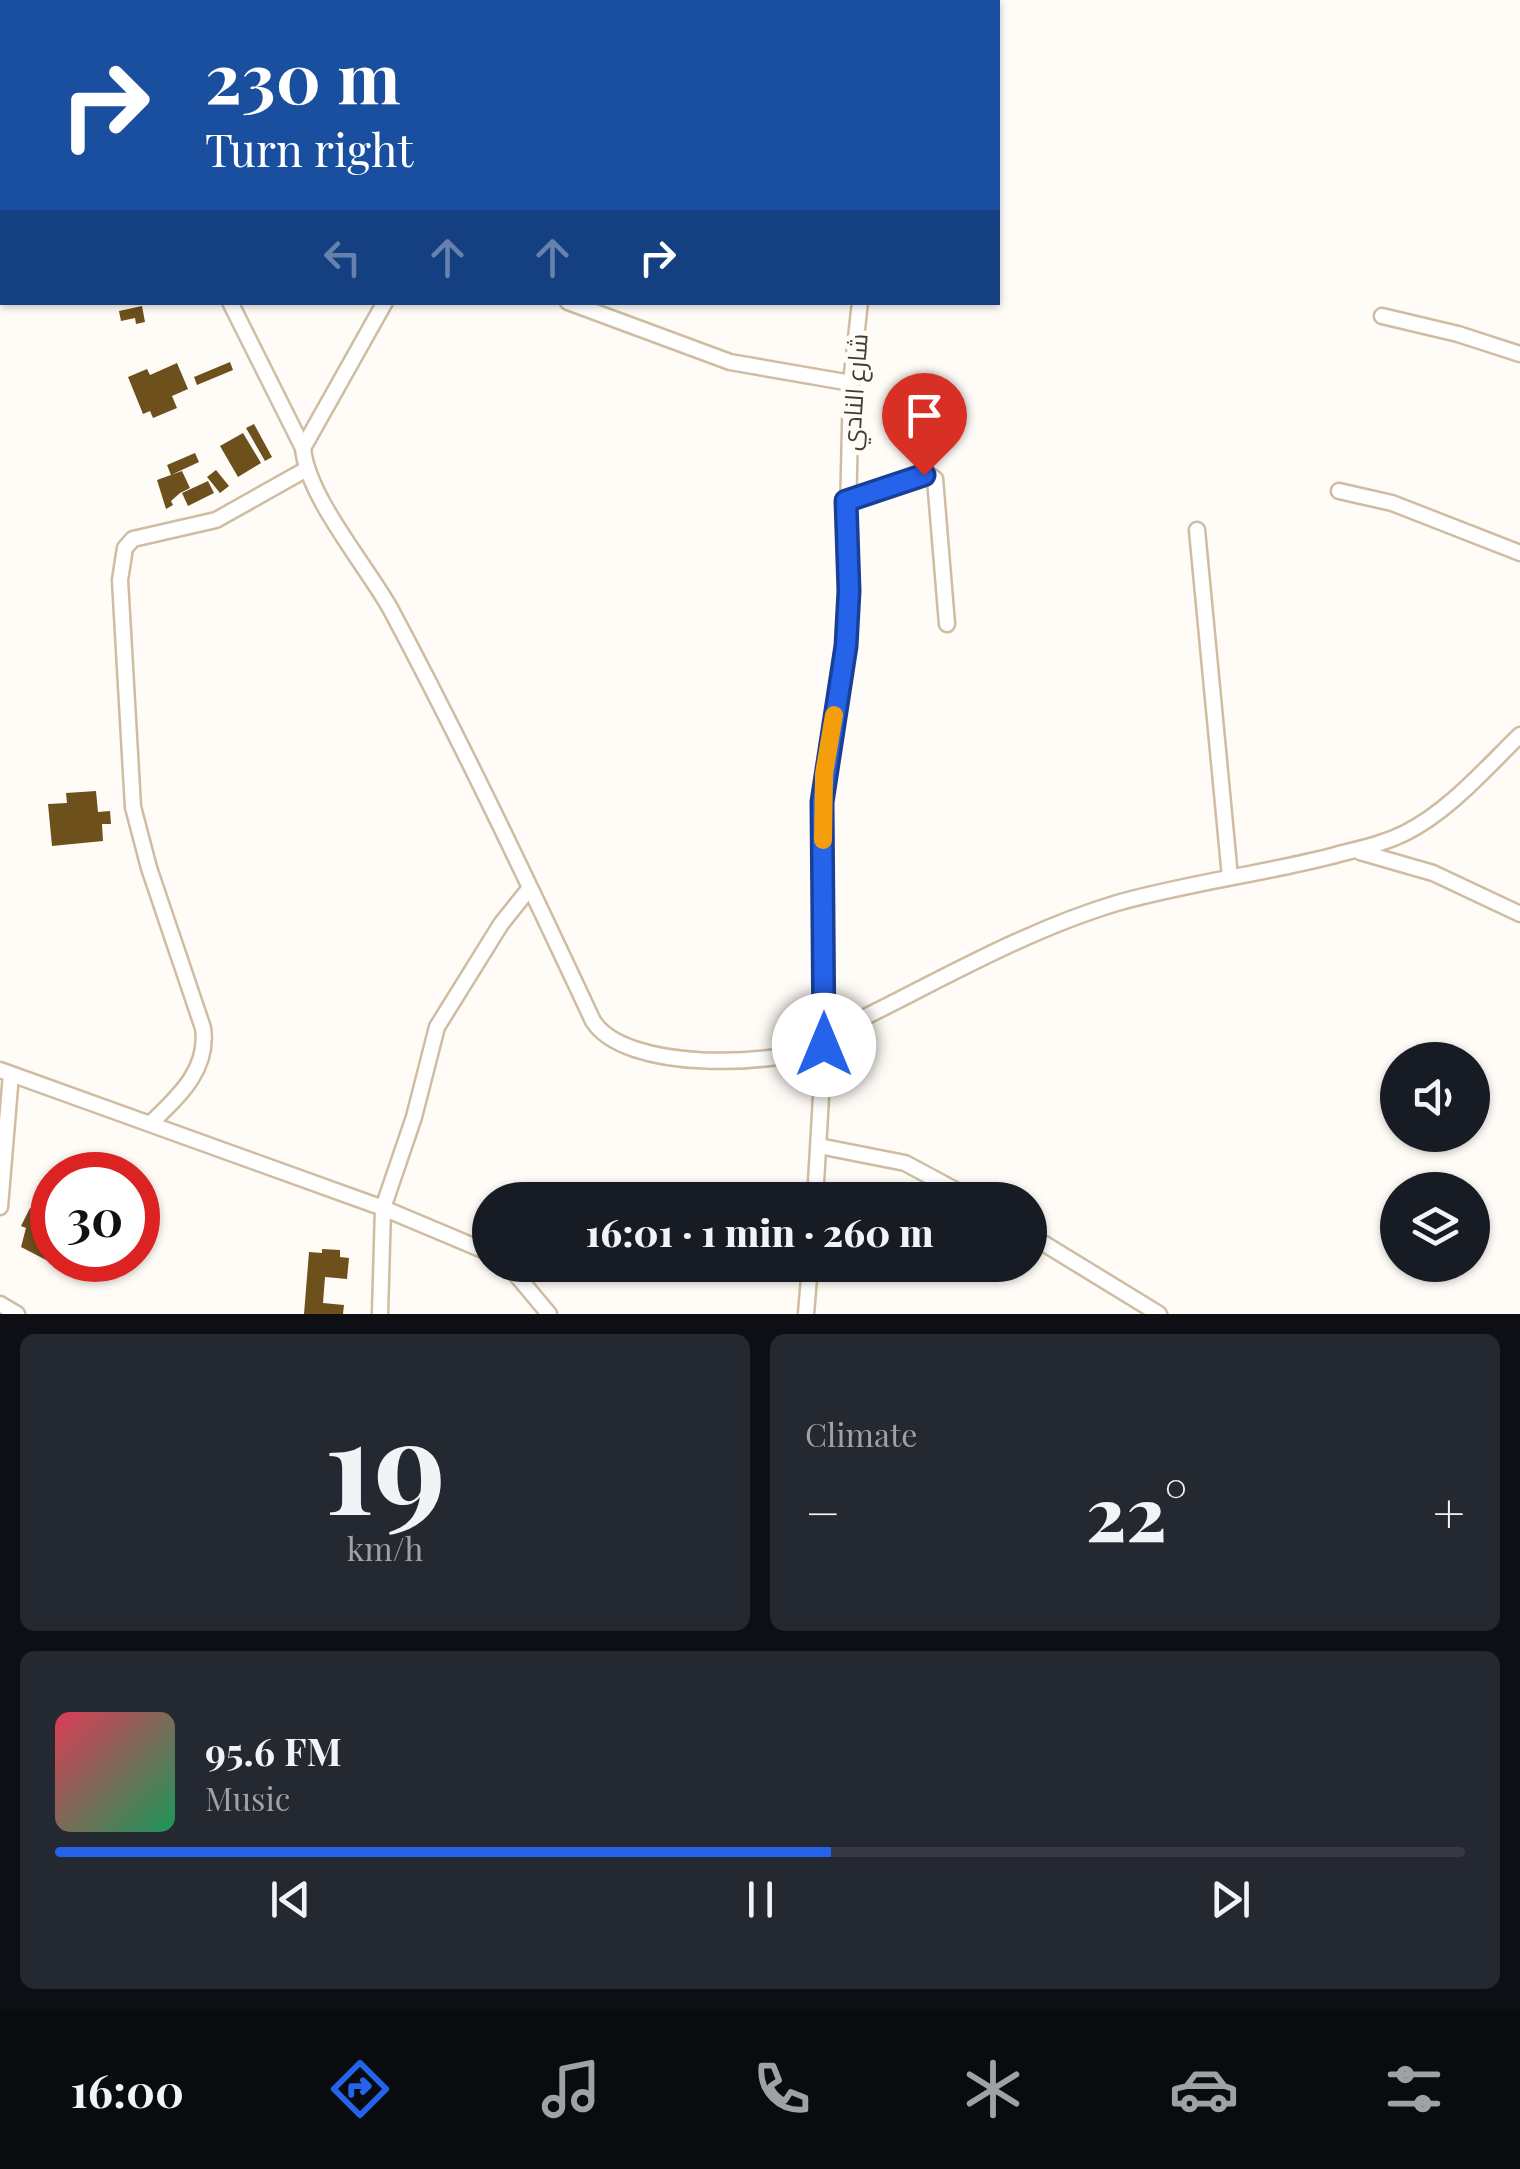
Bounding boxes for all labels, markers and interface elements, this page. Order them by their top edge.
text: 230 m [205,28,401,122]
icon: right [40,40,170,170]
text: Turn right [205,118,413,178]
icon: left [315,230,370,285]
icon: ahead [420,230,475,285]
icon: ahead [525,230,580,285]
icon: right [630,230,685,285]
street label: شارع النادي [832,332,879,452]
pin [882,373,967,476]
icon: arrive [897,388,952,443]
position arrow [772,993,876,1097]
map controls [1380,1042,1490,1282]
button: sound [1380,1042,1490,1152]
speed limit sign: 30 [30,1152,160,1282]
button: layers [1380,1172,1490,1282]
text: 16:01 · 1 min · 260 m [586,1206,934,1257]
text: 19 [324,1374,446,1548]
text: Climate [805,1412,917,1455]
text: 22° [1086,1461,1187,1561]
text: − [805,1474,841,1548]
text: + [1433,1474,1465,1548]
text: km/h [347,1526,423,1569]
text: 95.6 FM [205,1725,342,1776]
text: Music [205,1776,290,1819]
icon: previous [263,1872,318,1927]
icon: pause [733,1872,788,1927]
icon: next [1203,1872,1258,1927]
icon: directions [325,2054,395,2124]
icon: music [536,2054,606,2124]
icon: phone [747,2054,817,2124]
icon: climate [958,2054,1028,2124]
icon: car [1169,2054,1239,2124]
icon: filters [1379,2054,1449,2124]
text: 16:00 [70,2059,184,2119]

